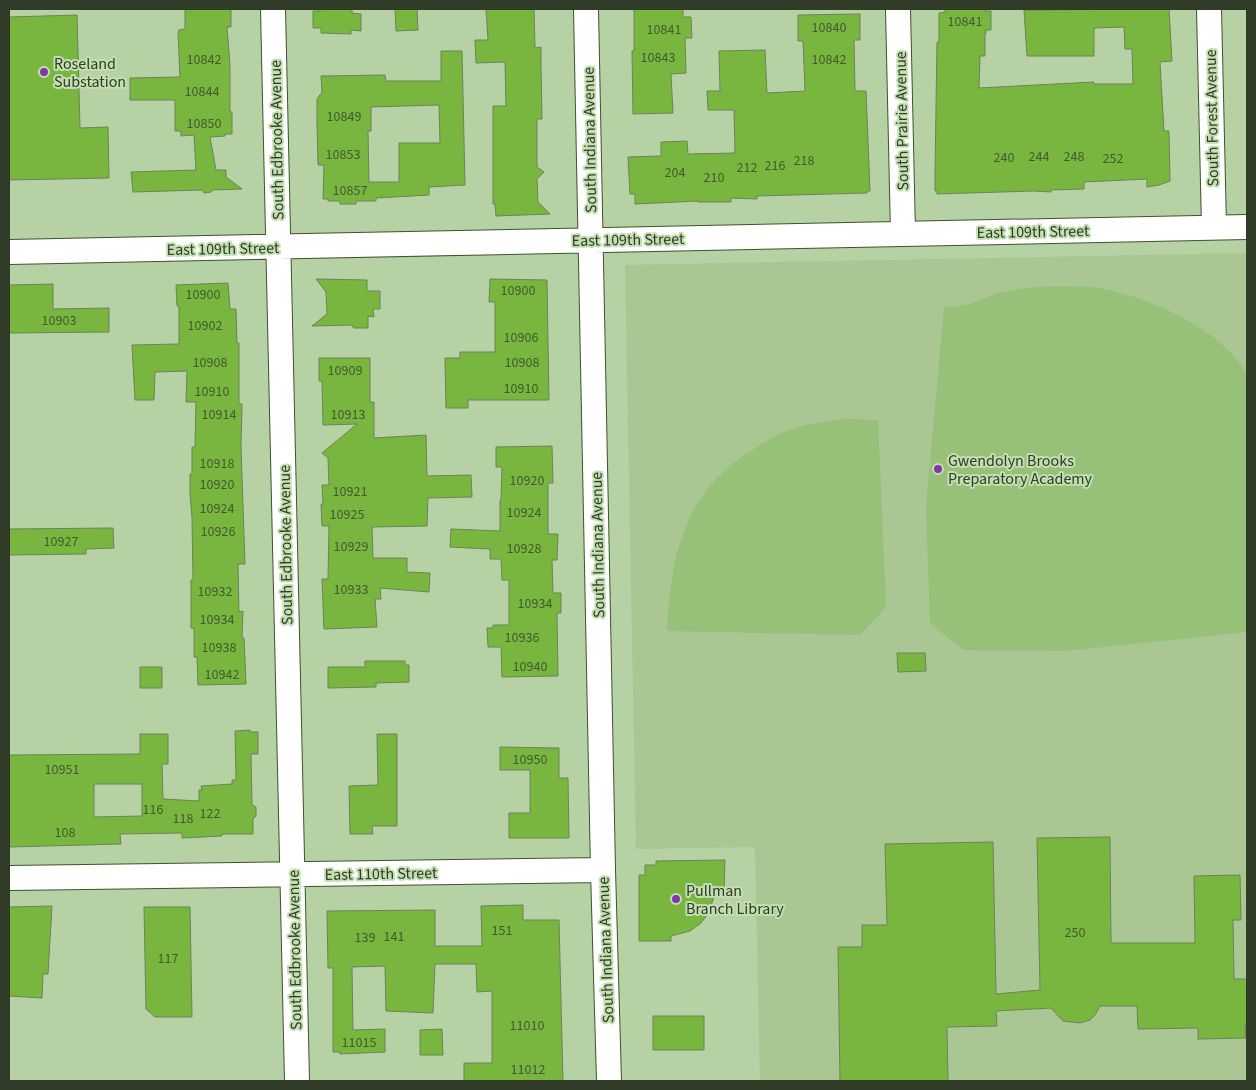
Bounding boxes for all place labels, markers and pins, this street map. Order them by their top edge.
place label: Roseland Substation [54,53,126,93]
marker: Roseland Substation [38,66,50,78]
place label: Gwendolyn Brooks Preparatory Academy [948,450,1093,490]
marker: Gwendolyn Brooks Preparatory Academy [932,463,944,475]
place label: Pullman Branch Library [686,880,784,920]
marker: Pullman Branch Library [670,893,682,905]

